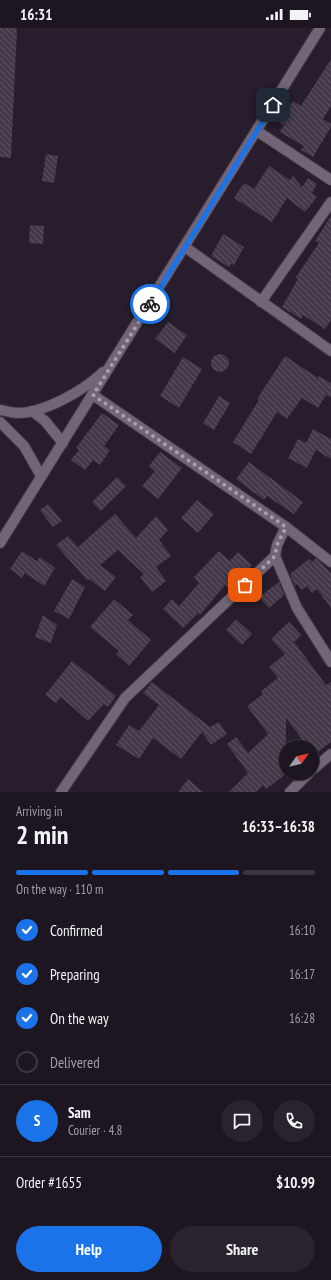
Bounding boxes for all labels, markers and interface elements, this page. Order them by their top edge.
text: 16:31 [20,5,52,24]
pin [256,88,290,122]
icon: home [262,94,284,116]
courier [130,284,170,324]
icon: bike [139,293,161,315]
pin [228,568,262,602]
icon: bag [234,574,256,596]
north arrow [279,740,319,780]
map controls [279,740,319,780]
text: Arriving in [16,803,63,820]
text: 16:33–16:38 [242,817,315,836]
text: 2 min [16,818,69,851]
text: On the way · 110 m [16,881,103,898]
icon: check [16,919,38,941]
text: Confirmed [50,921,103,940]
text: 16:10 [289,922,315,939]
icon: check [16,963,38,985]
text: Preparing [50,965,100,984]
text: 16:17 [289,966,315,983]
icon: check [16,1007,38,1029]
text: On the way [50,1009,109,1028]
text: 16:28 [289,1010,315,1027]
text: Delivered [50,1053,100,1072]
button: chat [221,1100,263,1142]
button: phone [273,1100,315,1142]
text: Sam [68,1103,91,1122]
text: S [34,1111,40,1130]
text: Courier · 4.8 [68,1122,122,1139]
text: Order #1655 [16,1173,82,1192]
text: $10.99 [276,1173,315,1192]
button: Help [16,1226,162,1272]
button: Share [170,1226,315,1272]

